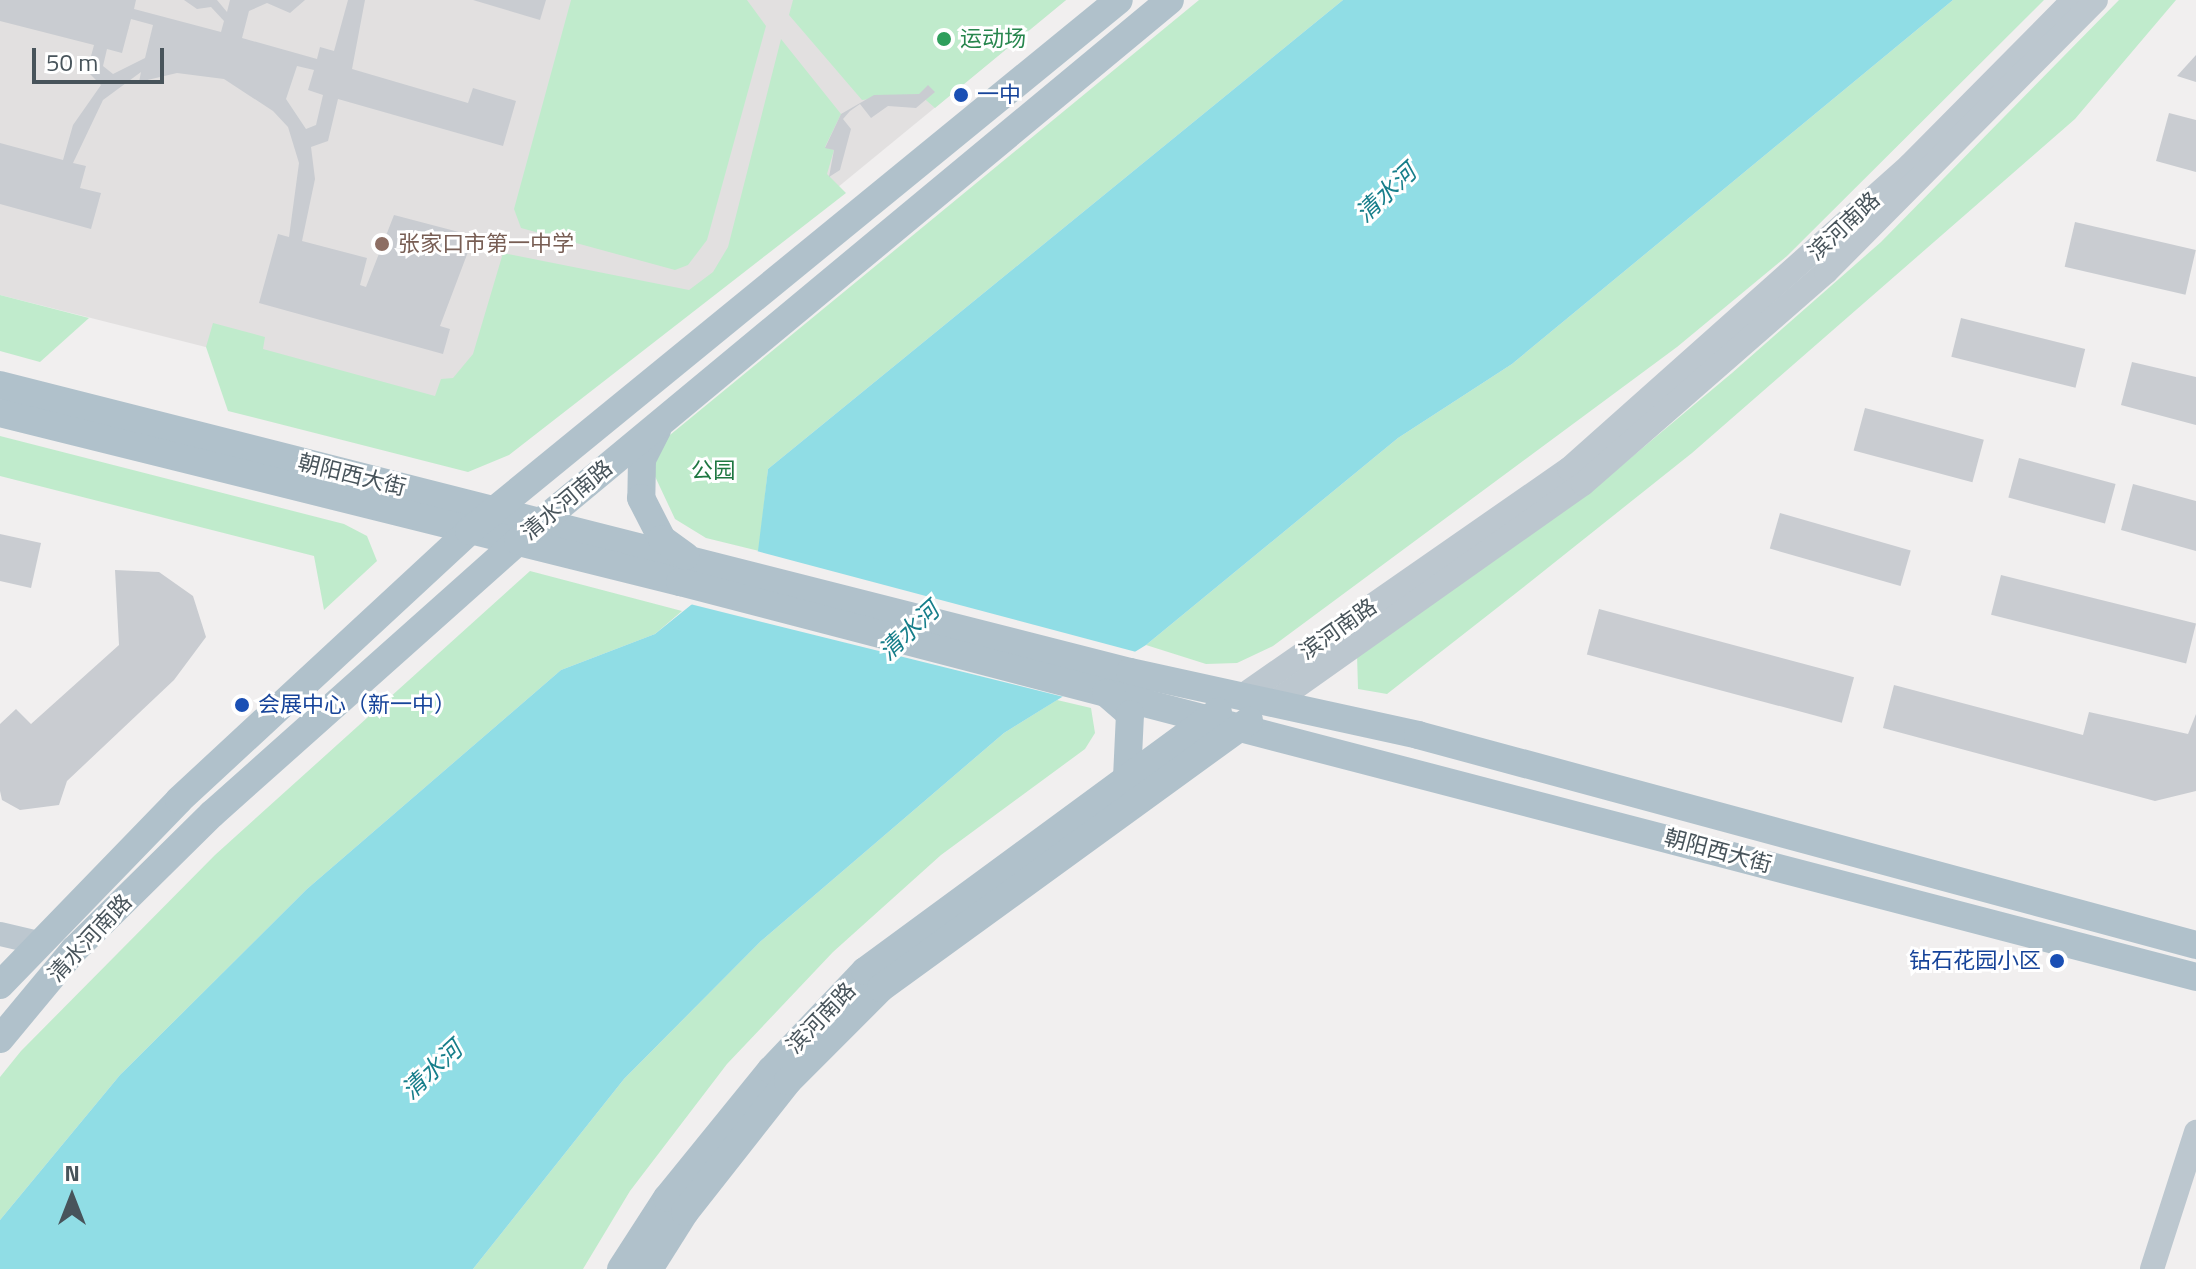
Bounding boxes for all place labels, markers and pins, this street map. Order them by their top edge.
place label: 运动场 [960,26,1026,52]
marker: 运动场 [935,30,953,48]
place label: 一中 [977,82,1021,108]
marker: 一中 [952,86,970,104]
place label: 张家口市第一中学 [398,231,574,257]
marker: 张家口市第一中学 [373,235,391,253]
place label: 会展中心（新一中） [258,692,456,718]
marker: 会展中心（新一中） [233,696,251,714]
place label: 钻石花园小区 [1909,948,2041,974]
marker: 钻石花园小区 [2048,952,2066,970]

